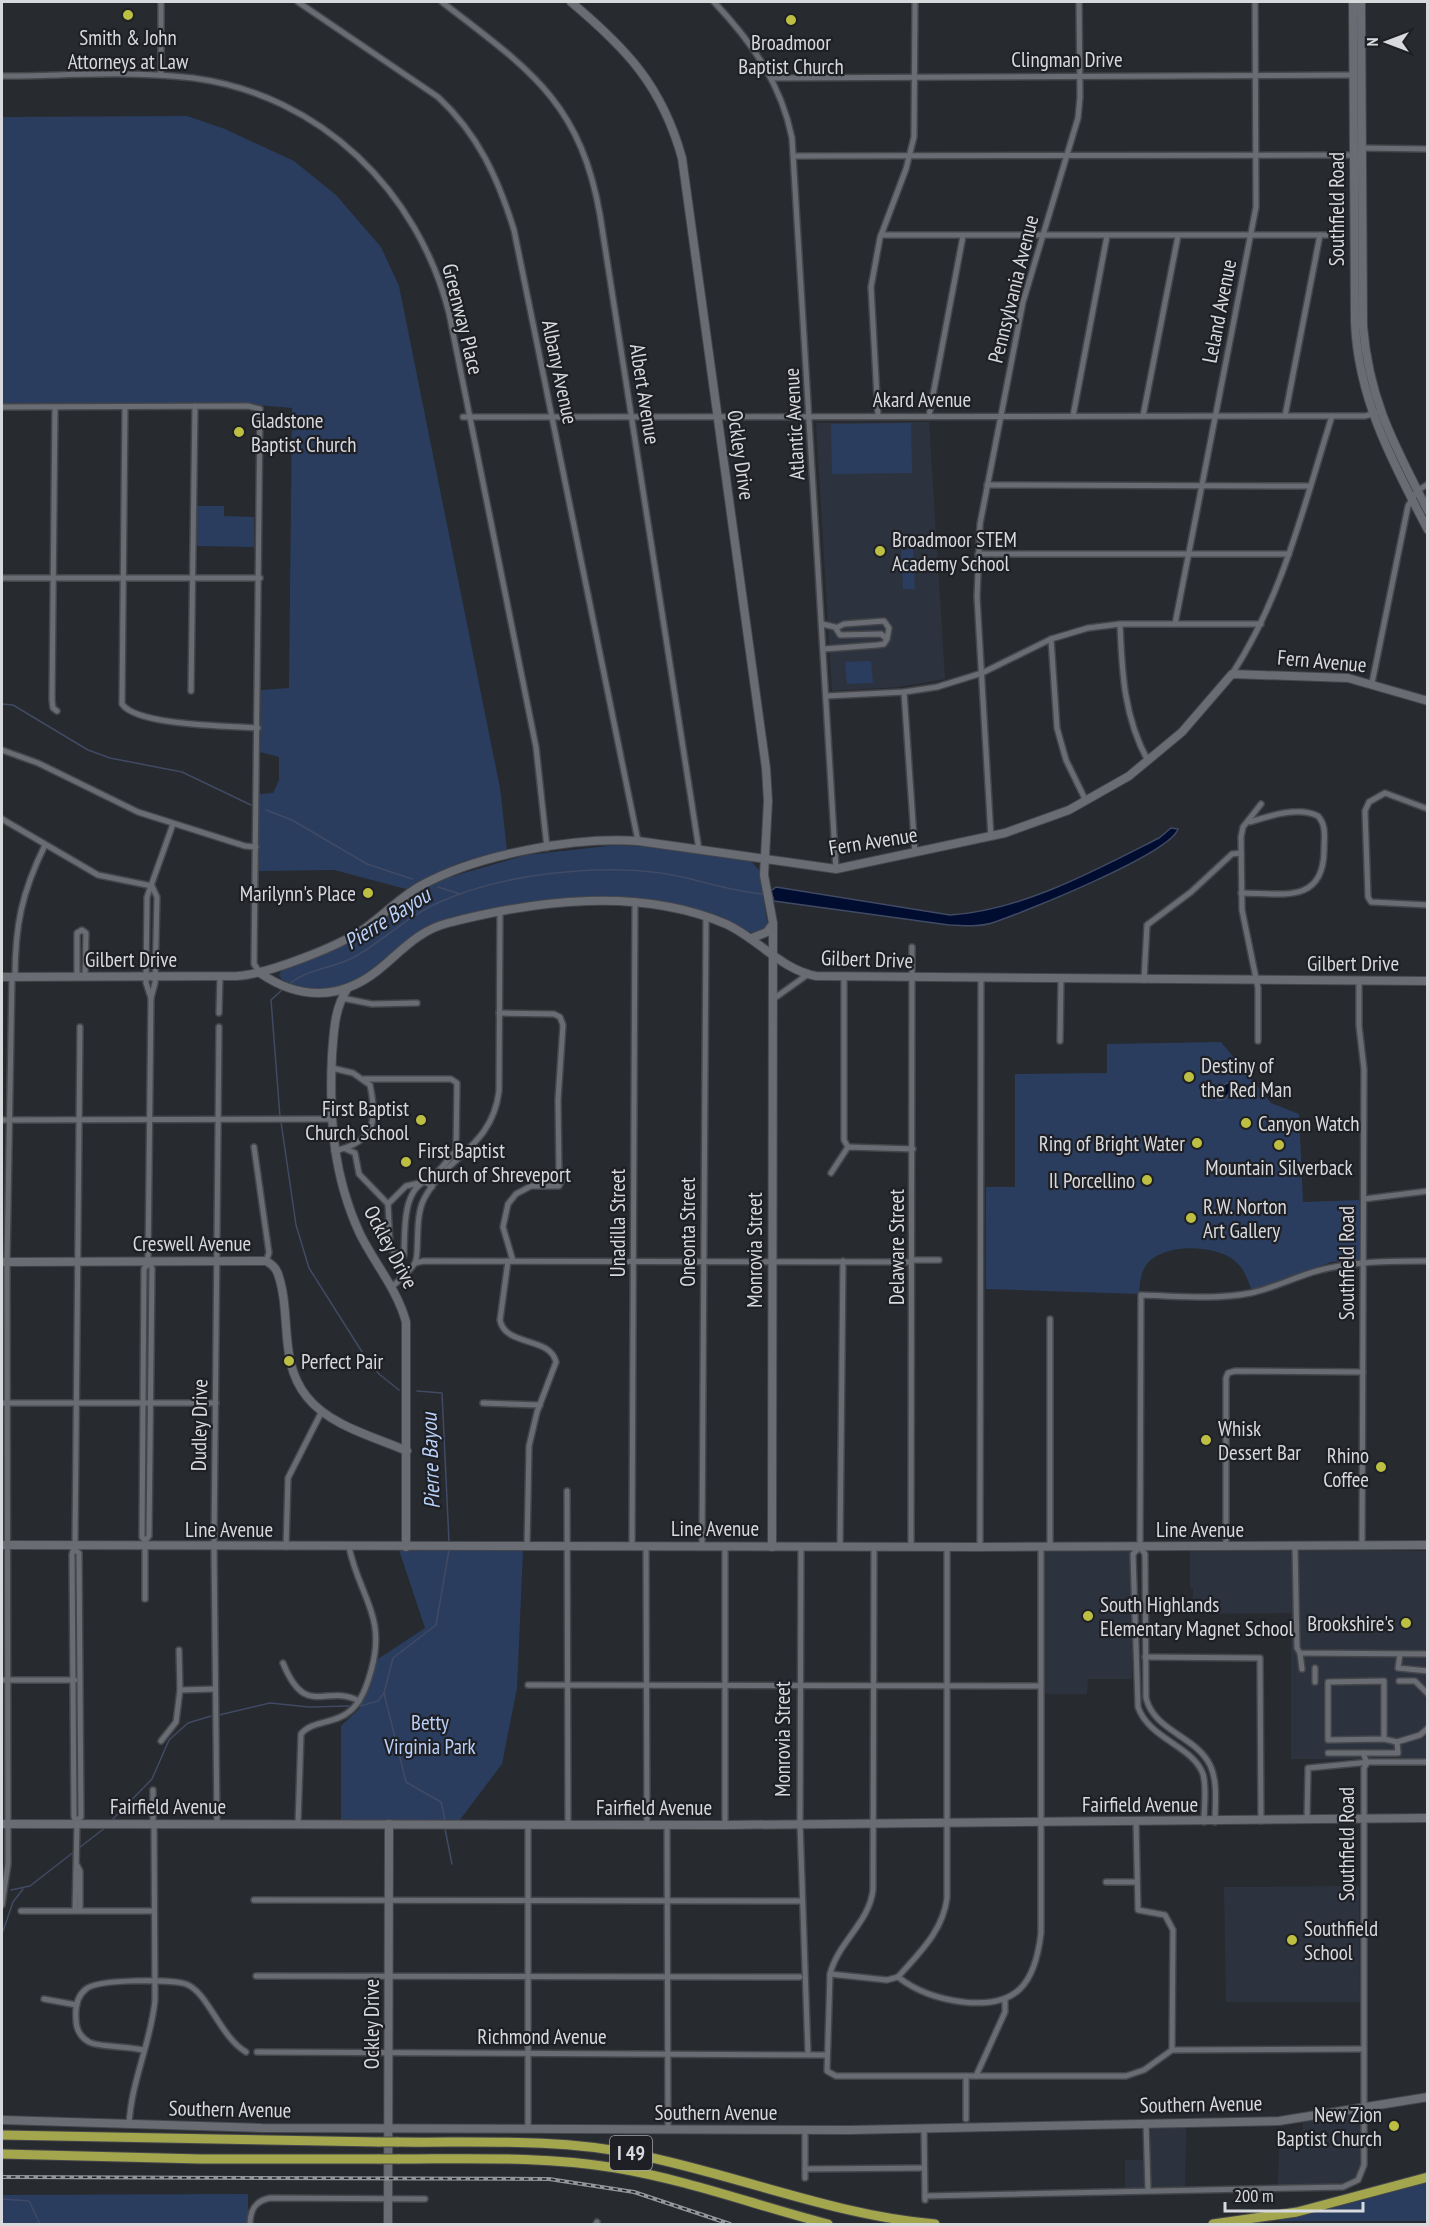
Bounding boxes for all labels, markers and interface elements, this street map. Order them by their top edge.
marker: Smith & John Attorneys at Law [121,8,135,22]
north arrow [1357,12,1417,72]
marker: Broadmoor Baptist Church [784,13,798,27]
place label: Smith & John Attorneys at Law [68,24,189,75]
place label: Broadmoor Baptist Church [738,29,844,80]
text: N [1362,38,1382,46]
street label: Clingman Drive [1011,46,1123,73]
street label: Southfield Road [1323,152,1350,266]
street label: Pennsylvania Avenue [982,212,1044,366]
street label: Leland Avenue [1196,257,1242,365]
street label: Greenway Place [436,261,490,377]
street label: Albany Avenue [536,317,584,427]
street label: Albert Avenue [624,342,666,446]
street label: Atlantic Avenue [778,367,810,481]
street label: Akard Avenue [873,386,971,413]
place label: Gladstone Baptist Church [251,407,357,458]
street label: Ockley Drive [721,408,761,502]
marker: Gladstone Baptist Church [232,425,246,439]
place label: Broadmoor STEM Academy School [892,526,1017,577]
marker: Broadmoor STEM Academy School [873,544,887,558]
street label: Fern Avenue [1276,644,1368,678]
street label: Fern Avenue [827,821,919,861]
place label: Marilynn's Place [240,880,356,907]
water label: Pierre Bayou [339,880,436,955]
marker: Marilynn's Place [361,886,375,900]
street label: Gilbert Drive [820,944,914,974]
street label: Gilbert Drive [85,946,177,973]
street label: Gilbert Drive [1307,950,1399,977]
place label: Destiny of the Red Man [1201,1052,1292,1103]
marker: Destiny of the Red Man [1182,1070,1196,1084]
place label: First Baptist Church School [305,1095,409,1146]
place label: Canyon Watch [1258,1110,1359,1137]
marker: First Baptist Church School [414,1113,428,1127]
marker: Canyon Watch [1239,1116,1253,1130]
place label: Ring of Bright Water [1039,1130,1185,1157]
marker: Ring of Bright Water [1190,1136,1204,1150]
place label: First Baptist Church of Shreveport [418,1137,571,1188]
marker: Mountain Silverback [1272,1138,1286,1152]
place label: Mountain Silverback [1205,1154,1353,1181]
marker: First Baptist Church of Shreveport [399,1155,413,1169]
place label: Il Porcellino [1049,1167,1135,1194]
street label: Unadilla Street [604,1169,631,1277]
marker: Il Porcellino [1140,1173,1154,1187]
street label: Oneonta Street [674,1177,701,1287]
street label: Delaware Street [883,1189,910,1305]
street label: Monrovia Street [741,1192,768,1308]
place label: R.W. Norton Art Gallery [1203,1193,1287,1244]
street label: Ockley Drive [358,1201,424,1293]
street label: Southfield Road [1333,1206,1360,1320]
marker: R.W. Norton Art Gallery [1184,1211,1198,1225]
street label: Creswell Avenue [133,1230,251,1257]
place label: Perfect Pair [301,1348,384,1375]
marker: Perfect Pair [282,1354,296,1368]
street label: Dudley Drive [185,1379,213,1471]
water label: Pierre Bayou [414,1411,446,1509]
place label: Whisk Dessert Bar [1218,1415,1301,1466]
marker: Whisk Dessert Bar [1199,1433,1213,1447]
place label: Rhino Coffee [1323,1442,1369,1493]
marker: Rhino Coffee [1374,1460,1388,1474]
street label: Line Avenue [671,1515,759,1542]
street label: Line Avenue [185,1516,273,1543]
street label: Line Avenue [1156,1516,1244,1543]
place label: South Highlands Elementary Magnet School [1100,1591,1294,1642]
marker: South Highlands Elementary Magnet School [1081,1609,1095,1623]
place label: Brookshire's [1307,1610,1394,1637]
marker: Brookshire's [1399,1616,1413,1630]
street label: Monrovia Street [769,1681,796,1797]
park label: Betty Virginia Park [383,1709,476,1760]
street label: Southfield Road [1333,1787,1360,1901]
street label: Fairfield Avenue [1082,1791,1198,1818]
street label: Fairfield Avenue [110,1793,226,1820]
street label: Fairfield Avenue [596,1794,712,1821]
place label: Southfield School [1304,1915,1378,1966]
marker: Southfield School [1285,1933,1299,1947]
street label: Ockley Drive [358,1979,385,2069]
street label: Richmond Avenue [477,2023,607,2050]
street label: Southern Avenue [1139,2089,1263,2119]
street label: Southern Avenue [168,2094,292,2124]
street label: Southern Avenue [655,2099,777,2126]
place label: New Zion Baptist Church [1276,2101,1382,2152]
marker: New Zion Baptist Church [1387,2119,1401,2133]
road number: I 49 [610,2136,652,2170]
scale bar [1225,2175,1363,2213]
text: 200 m [1234,2184,1274,2207]

